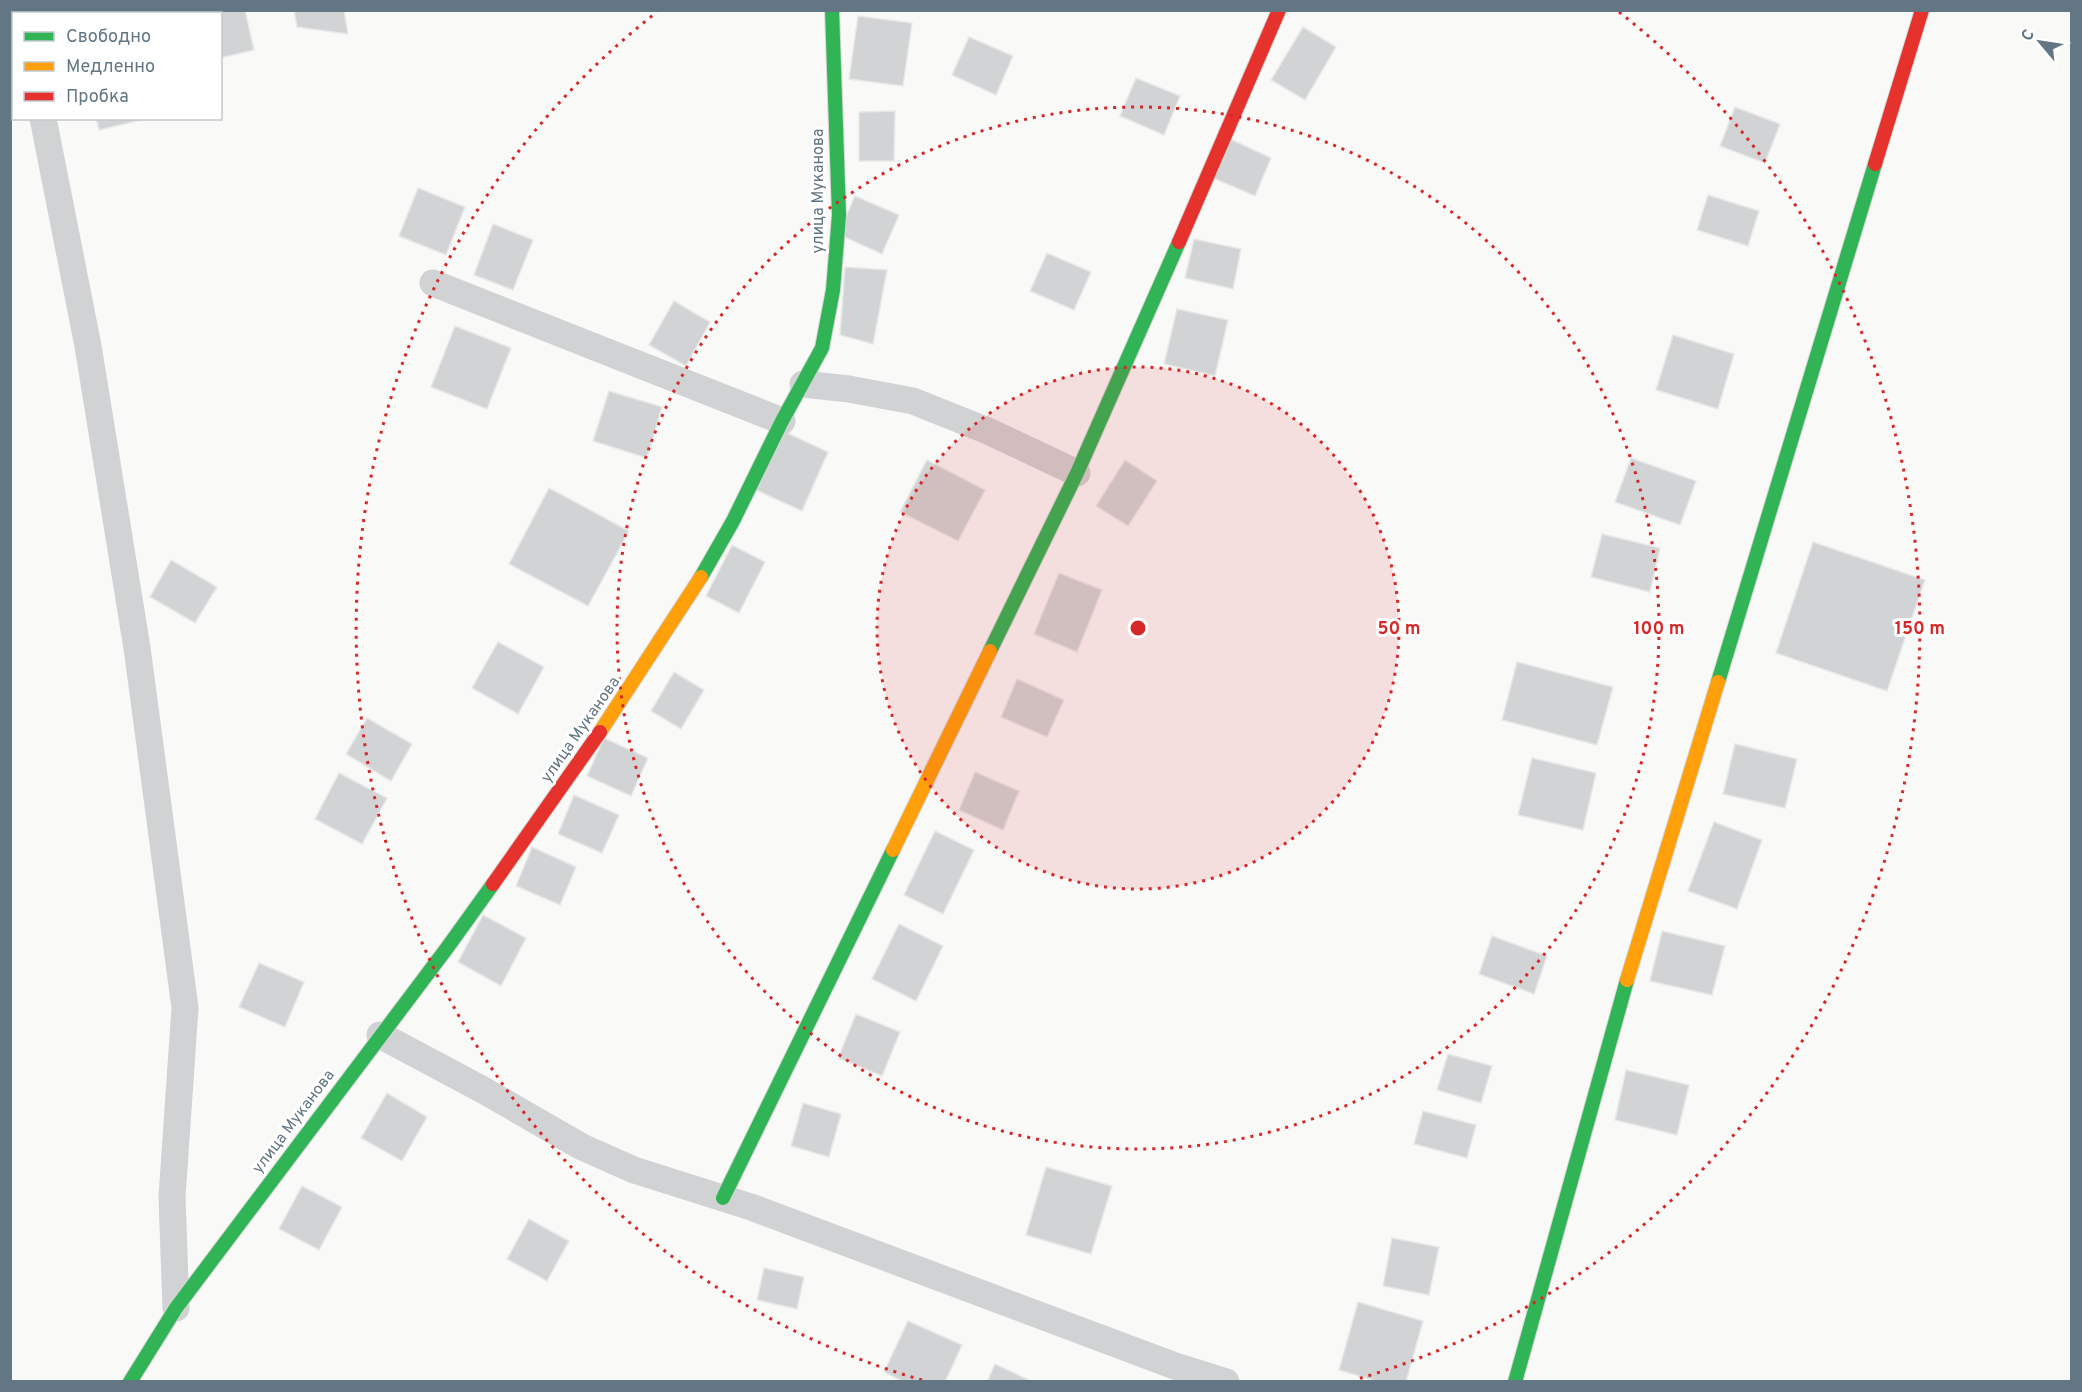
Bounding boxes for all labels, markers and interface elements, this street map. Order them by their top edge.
legend [12,12,222,120]
north arrow [2010,12,2070,72]
text: Свободно [66,26,151,49]
text: С [2017,26,2040,45]
text: Медленно [66,56,155,79]
text: Пробка [66,86,129,109]
street label: улица Муканова [809,129,829,253]
centre of rings [1128,618,1148,638]
text: 50 m [1377,618,1421,641]
text: 100 m [1633,618,1685,641]
text: 150 m [1895,618,1945,641]
street label: улица Муканова [537,673,625,787]
street label: улица Муканова [248,1066,340,1178]

